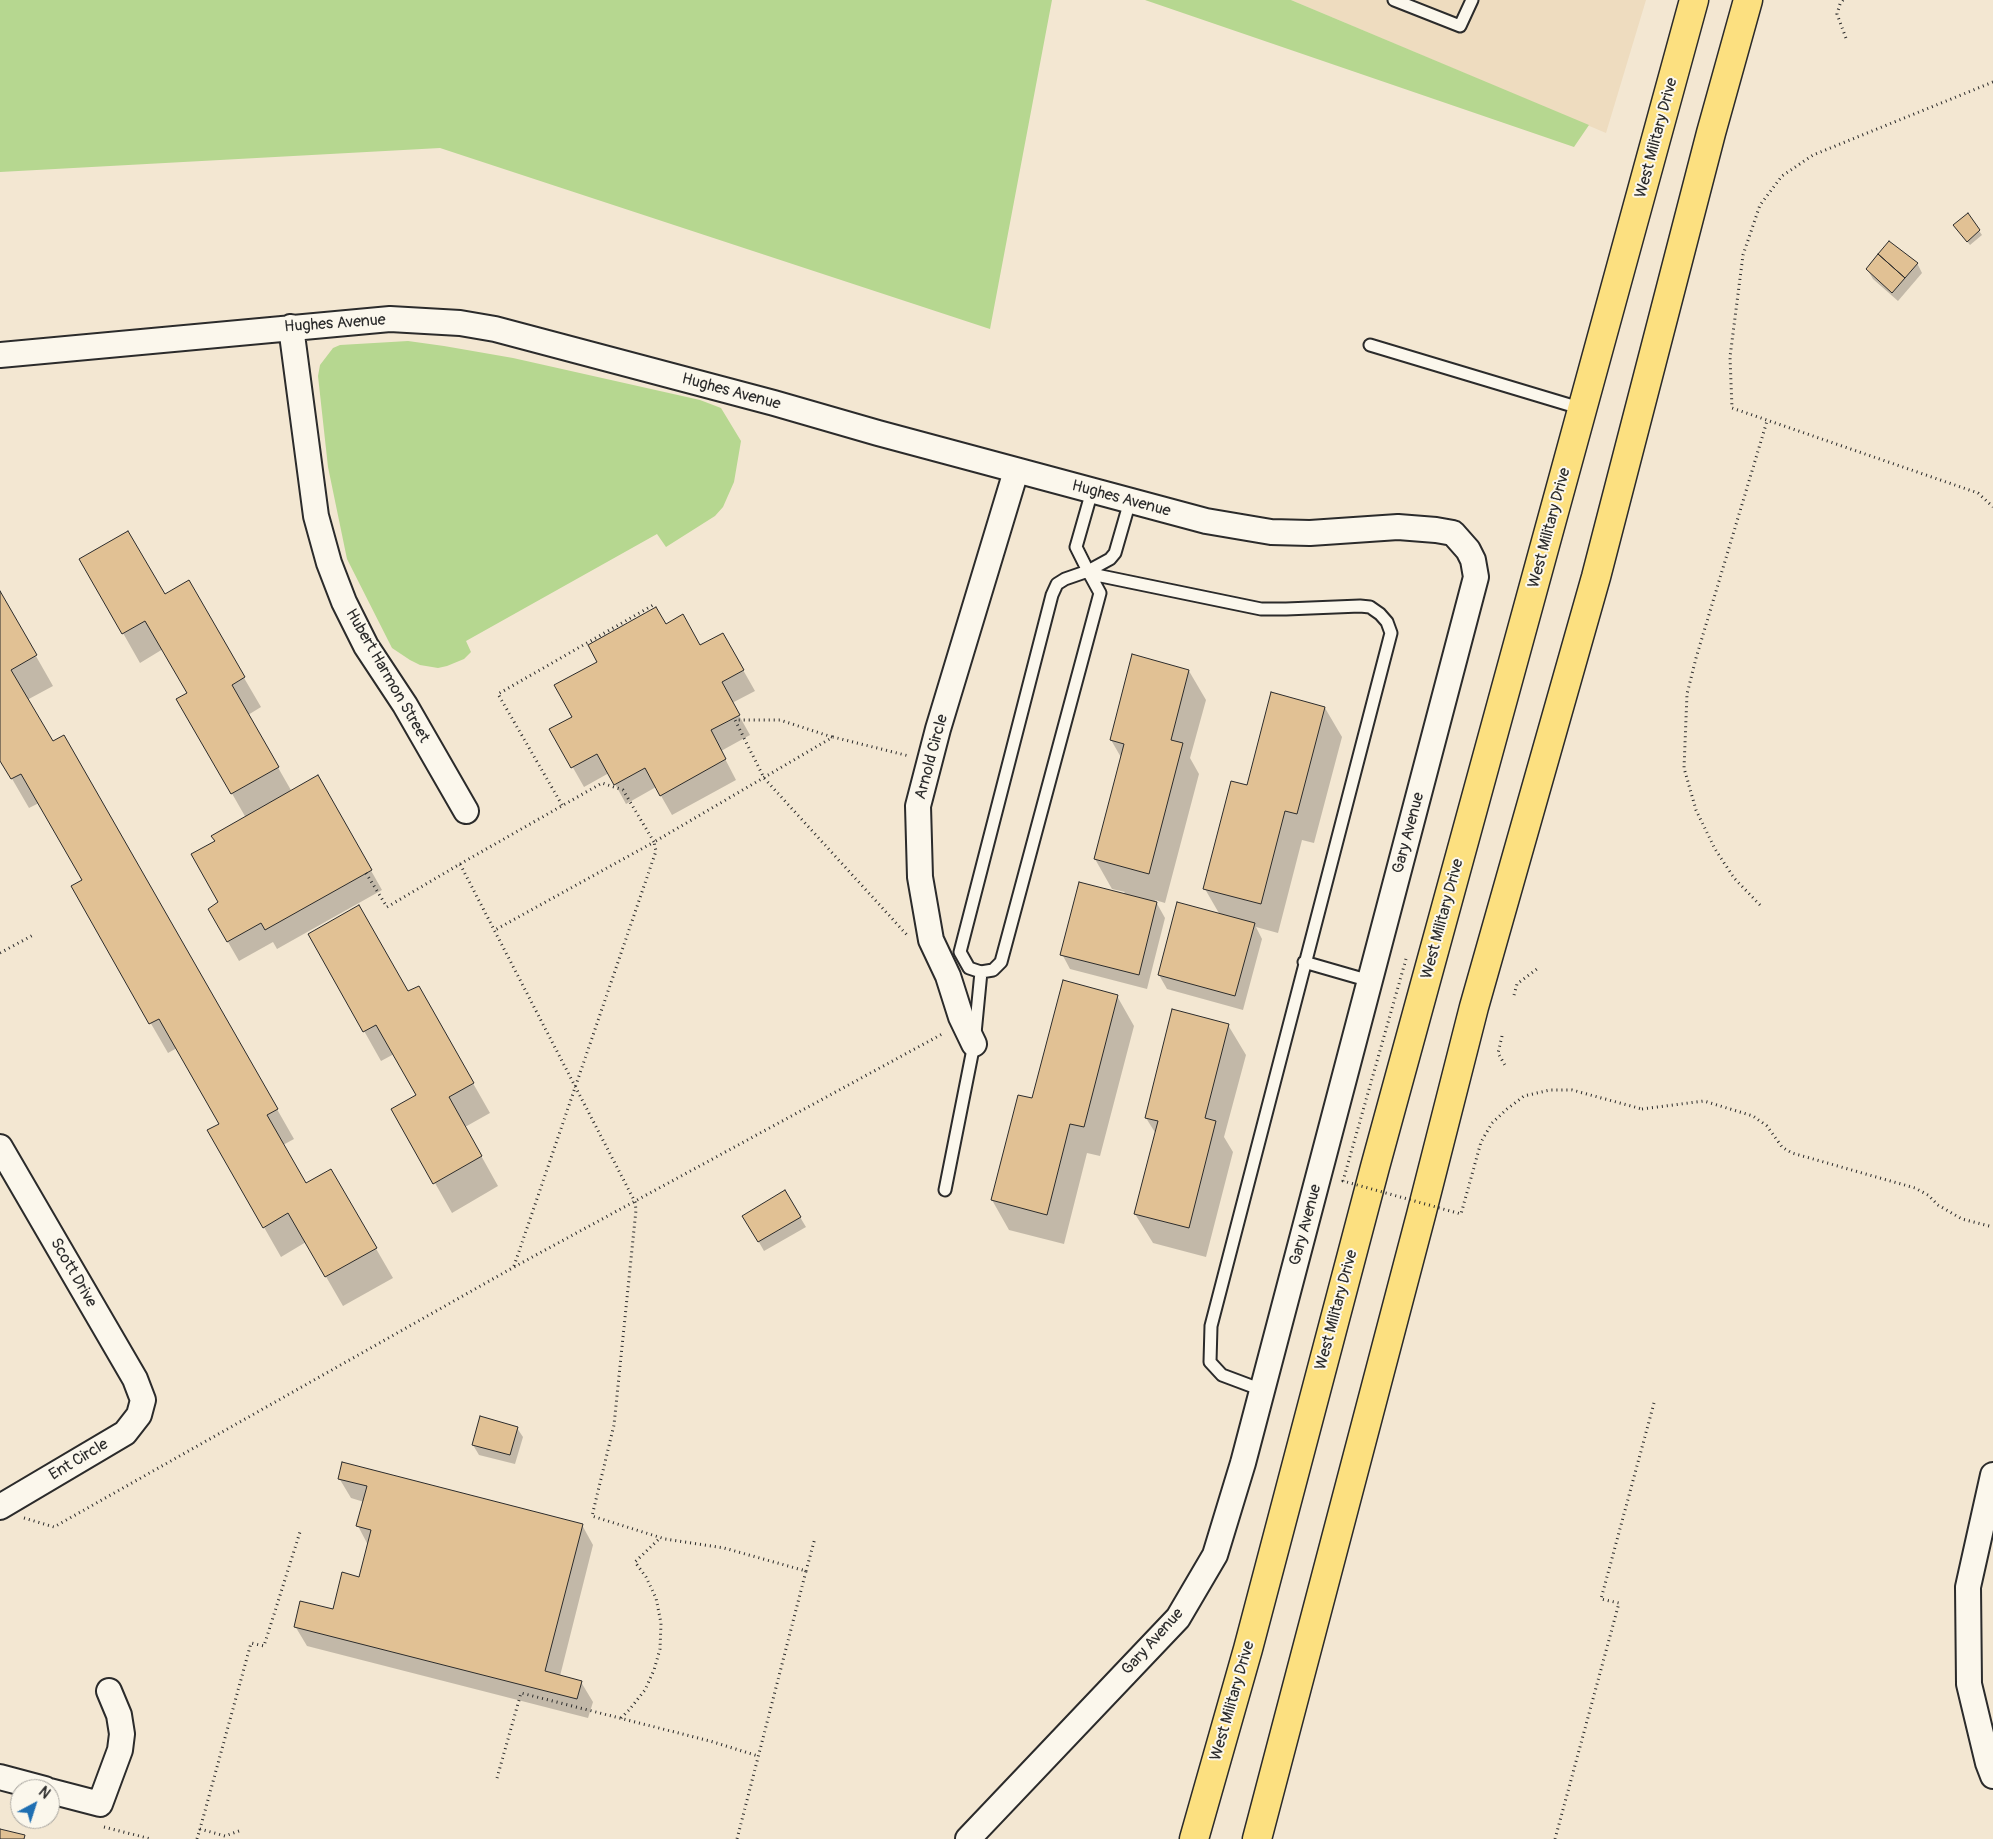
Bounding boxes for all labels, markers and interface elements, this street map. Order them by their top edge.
street label: West Military Drive [1632,76,1682,200]
street label: Hughes Avenue [284,311,386,337]
street label: Hughes Avenue [679,370,783,414]
street label: West Military Drive [1525,466,1575,590]
street label: Hughes Avenue [1069,477,1173,521]
street label: Hubert Harmon Street [341,606,433,746]
street label: Arnold Circle [911,712,953,802]
street label: Gary Avenue [1389,790,1429,876]
street label: West Military Drive [1418,857,1468,981]
street label: Gary Avenue [1286,1182,1326,1268]
street label: Scott Drive [46,1235,100,1311]
street label: West Military Drive [1312,1248,1362,1372]
street label: Ent Circle [46,1435,112,1485]
street label: Gary Avenue [1118,1605,1188,1679]
street label: West Military Drive [1207,1639,1259,1763]
north arrow [10,1779,60,1829]
text: N [35,1783,53,1802]

